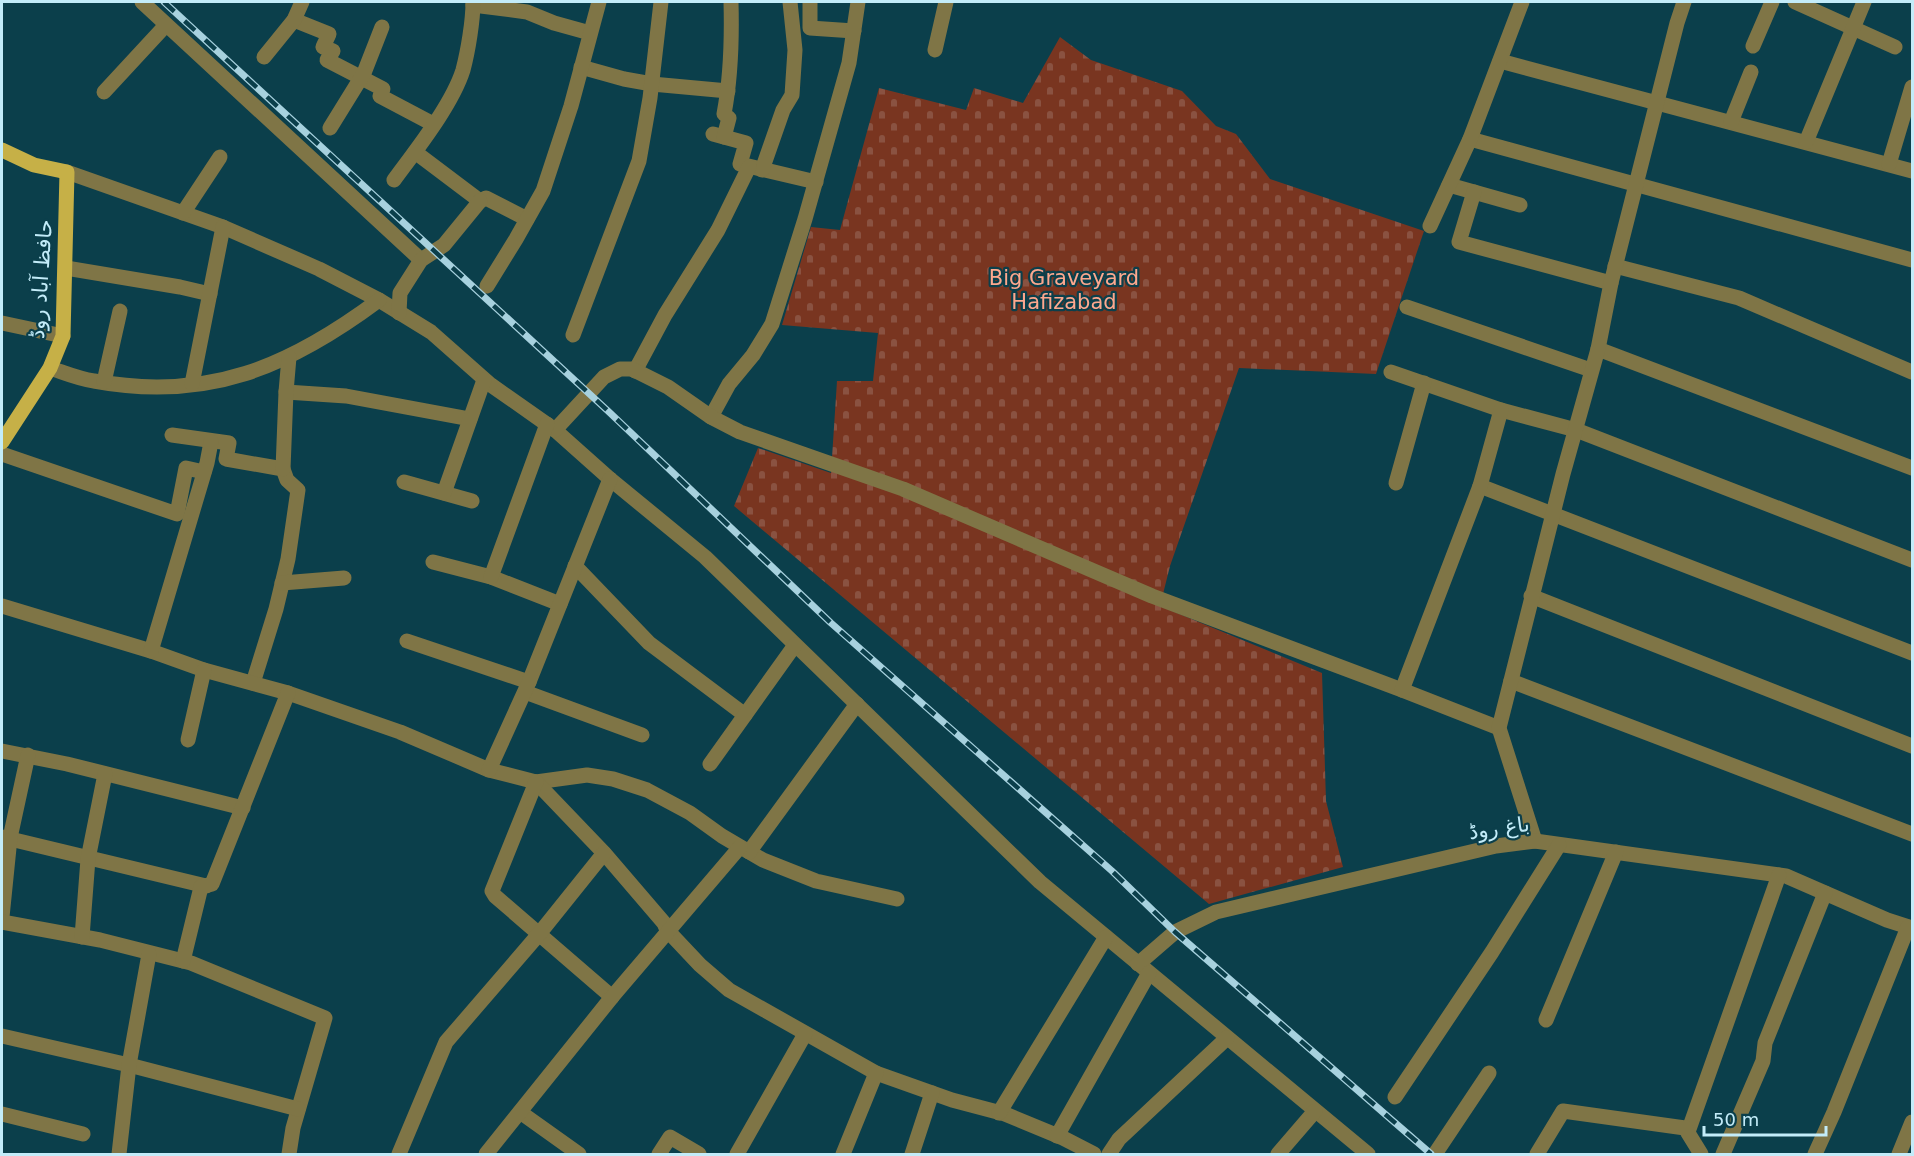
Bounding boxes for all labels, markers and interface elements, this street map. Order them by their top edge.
street label: حافظ آباد روڈ [24,218,57,340]
park label: Big Graveyard Hafizabad [989,266,1139,314]
street label: باغ روڈ [1467,812,1531,844]
scale bar [1704,1099,1826,1137]
text: 50 m [1713,1109,1759,1130]

